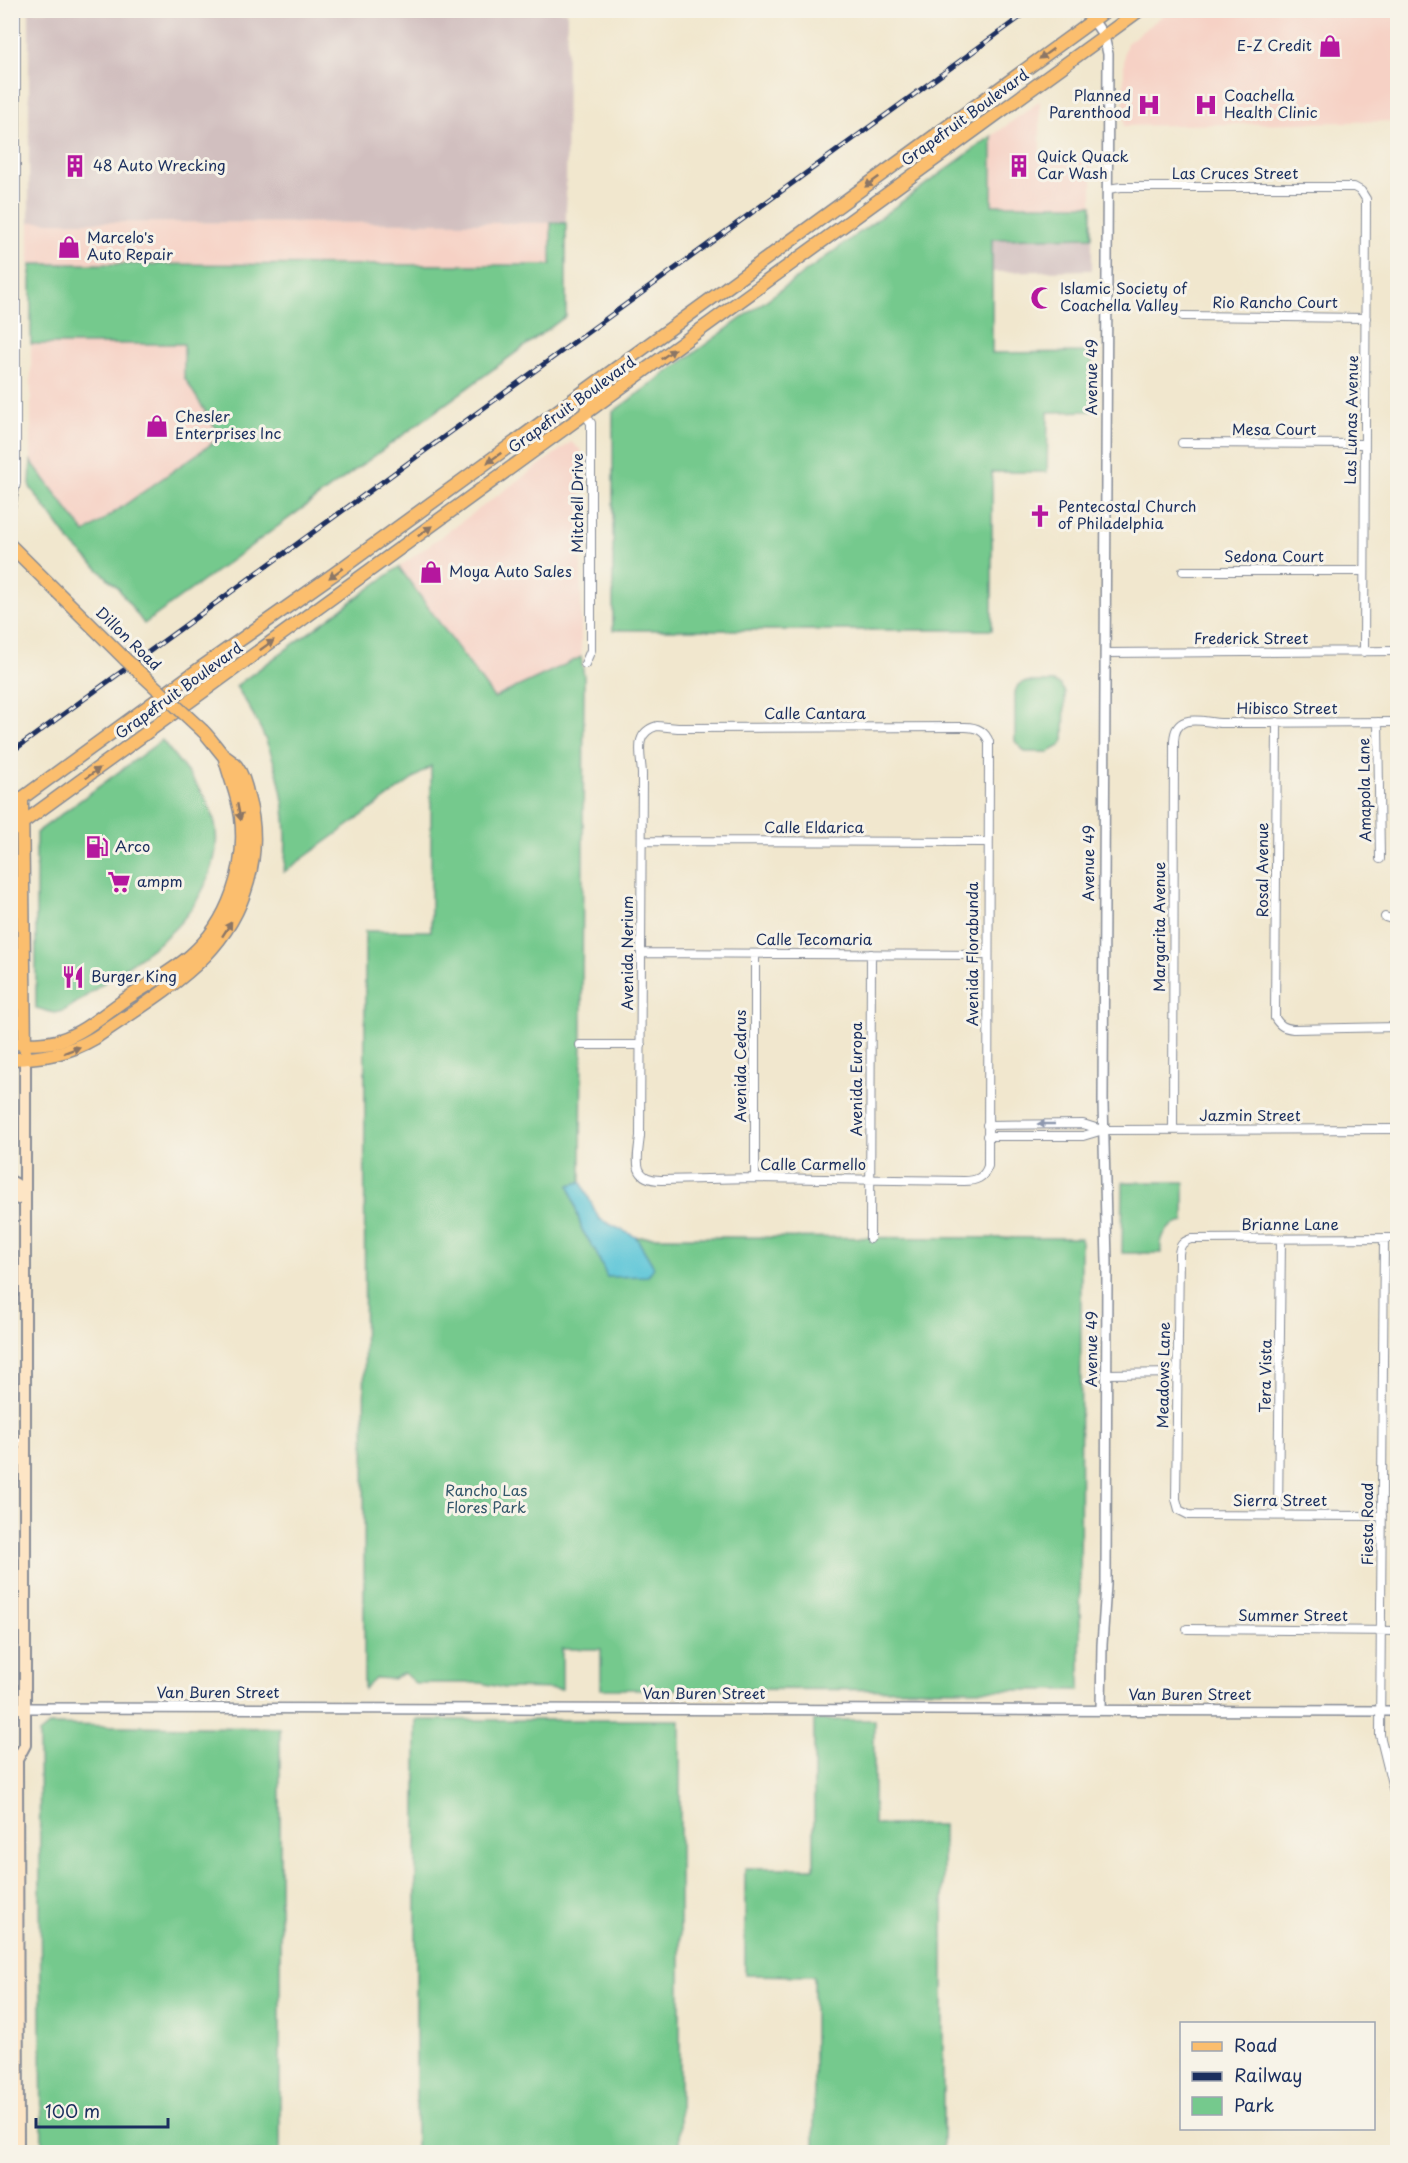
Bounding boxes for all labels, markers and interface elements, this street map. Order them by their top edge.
place label: E-Z Credit [1237,33,1312,56]
shop icon: E-Z Credit [1317,33,1343,59]
one-way arrow [1039,48,1054,60]
street label: Grapefruit Boulevard [896,63,1033,171]
place label: Planned Parenthood [1049,83,1131,123]
place label: Coachella Health Clinic [1224,83,1318,123]
hospital icon: Planned Parenthood [1136,92,1162,118]
hospital icon: Coachella Health Clinic [1193,92,1219,118]
place label: Quick Quack Car Wash [1037,144,1129,184]
building icon: 48 Auto Wrecking [62,153,88,179]
place label: 48 Auto Wrecking [93,153,226,176]
building icon: Quick Quack Car Wash [1006,153,1032,179]
street label: Las Cruces Street [1172,161,1298,184]
one-way arrow [864,176,880,188]
place label: Marcelo's Auto Repair [87,225,173,265]
shop icon: Marcelo's Auto Repair [56,234,82,260]
place label: Islamic Society of Coachella Valley [1060,276,1188,316]
mosque icon: Islamic Society of Coachella Valley [1029,285,1055,311]
street label: Rio Rancho Court [1212,290,1338,313]
street label: Avenue 49 [1079,339,1102,415]
one-way arrow [659,348,675,360]
street label: Grapefruit Boulevard [503,350,640,458]
street label: Las Lunas Avenue [1338,355,1363,485]
place label: Chesler Enterprises Inc [175,404,281,444]
shop icon: Chesler Enterprises Inc [144,413,170,439]
street label: Mesa Court [1232,417,1316,440]
one-way arrow [486,452,502,464]
street label: Mitchell Drive [565,453,588,553]
place label: Pentecostal Church of Philadelphia [1058,494,1197,534]
church icon: Pentecostal Church of Philadelphia [1027,503,1053,529]
one-way arrow [418,525,433,537]
street label: Sedona Court [1224,544,1324,567]
shop icon: Moya Auto Sales [418,559,444,585]
place label: Moya Auto Sales [449,559,572,582]
one-way arrow [329,567,345,579]
street label: Dillon Road [91,601,167,675]
street label: Frederick Street [1194,626,1308,649]
street label: Grapefruit Boulevard [110,636,247,744]
one-way arrow [259,639,275,651]
street label: Hibisco Street [1236,696,1338,719]
street label: Calle Cantara [764,701,867,724]
street label: Amapola Lane [1351,737,1376,842]
one-way arrow [85,767,100,779]
one-way arrow [235,802,244,821]
street label: Calle Eldarica [764,815,864,838]
street label: Rosal Avenue [1250,823,1273,917]
street label: Avenue 49 [1076,825,1099,901]
fuel station icon: Arco [84,834,110,860]
place label: Arco [115,834,150,857]
street label: Margarita Avenue [1147,862,1170,992]
supermarket icon: ampm [106,869,132,895]
place label: ampm [137,869,183,892]
street label: Avenida Florabunda [960,881,983,1026]
street label: Avenida Nerium [615,896,638,1010]
one-way arrow [221,921,233,937]
street label: Calle Tecomaria [756,927,873,950]
restaurant icon: Burger King [60,964,86,990]
place label: Burger King [91,964,177,987]
street label: Avenida Cedrus [728,1009,751,1122]
street label: Avenida Europa [844,1021,867,1136]
one-way arrow [63,1044,81,1054]
street label: Jazmin Street [1199,1103,1301,1126]
one-way arrow [1036,1119,1055,1129]
street label: Calle Carmello [760,1152,866,1175]
street label: Brianne Lane [1241,1212,1339,1235]
street label: Avenue 49 [1079,1311,1102,1387]
street label: Meadows Lane [1150,1321,1175,1429]
street label: Tera Vista [1252,1338,1277,1413]
park label: Rancho Las Flores Park [445,1478,527,1518]
street label: Fiesta Road [1355,1482,1378,1566]
street label: Sierra Street [1233,1488,1327,1511]
street label: Summer Street [1238,1603,1348,1626]
street label: Van Buren Street [157,1680,279,1703]
street label: Van Buren Street [643,1681,765,1704]
street label: Van Buren Street [1129,1682,1251,1705]
legend [1180,2022,1375,2130]
text: Road [1234,2031,1278,2058]
text: Railway [1234,2061,1302,2088]
scale bar [36,2091,168,2129]
text: Park [1234,2091,1274,2118]
text: 100 m [45,2097,100,2124]

